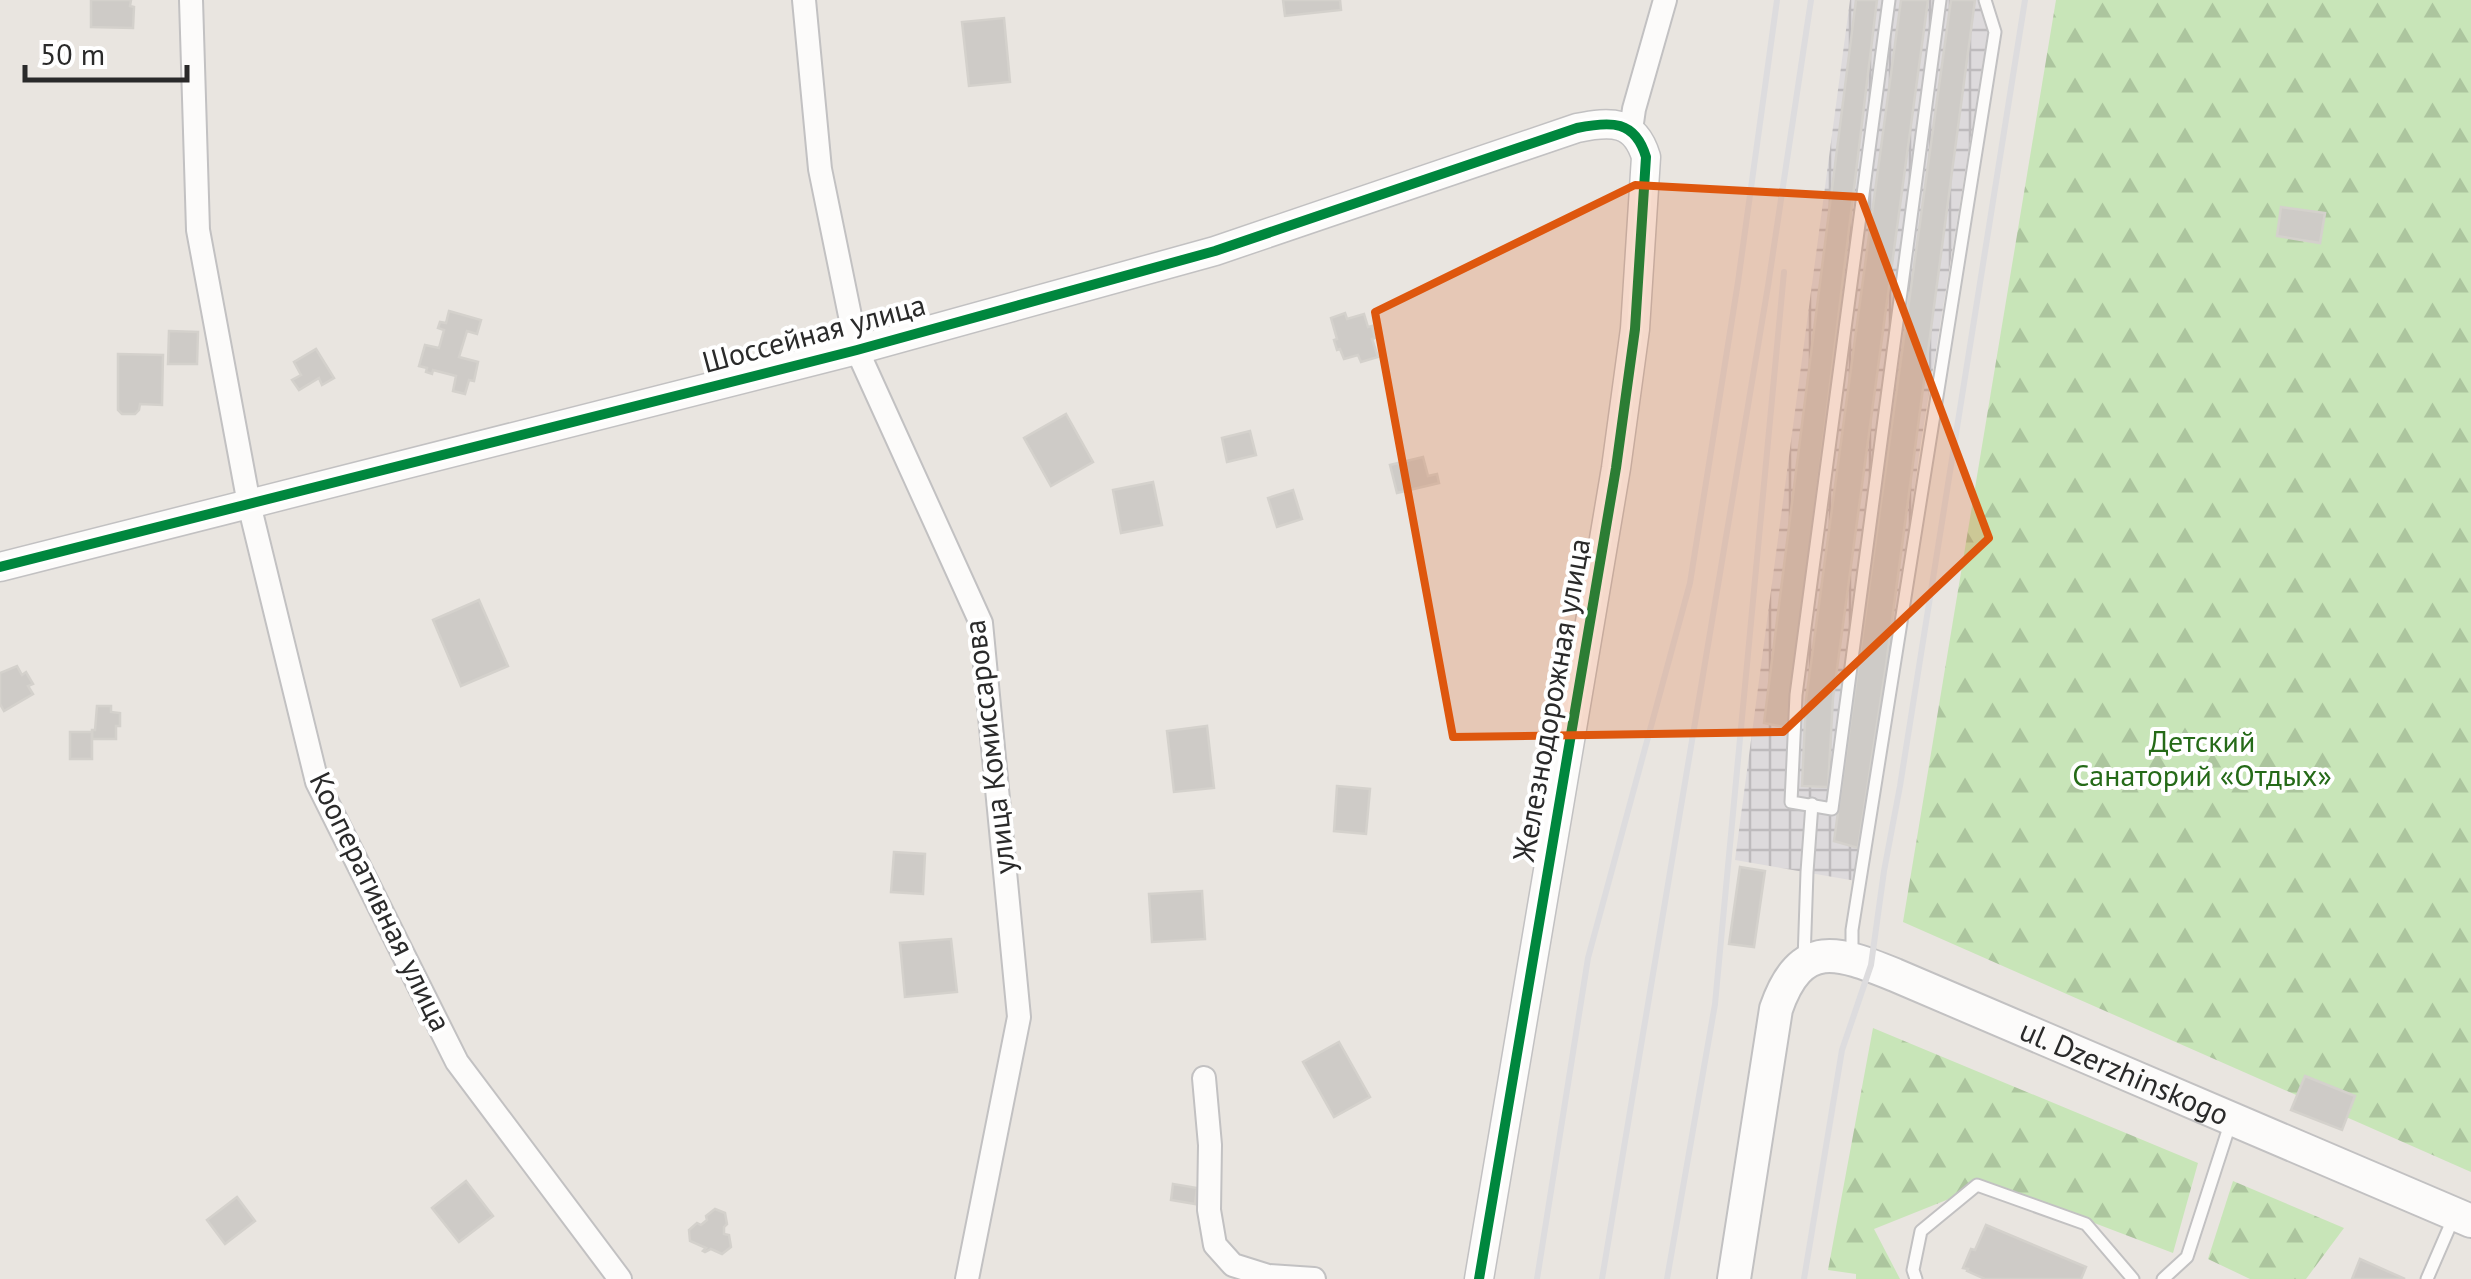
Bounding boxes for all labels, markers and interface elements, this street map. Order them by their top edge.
scale bar [25,20,188,82]
text: 50 m [40,34,105,73]
street label: Шоссейная улица [698,284,929,381]
street label: Железнодорожная улица [1503,535,1598,865]
street label: улица Комиссарова [954,618,1023,877]
park label: Детский Санаторий «Отдых» [2072,721,2332,794]
street label: Кооперативная улица [302,765,461,1037]
street label: ul. Dzerzhinskogo [2014,1010,2235,1133]

